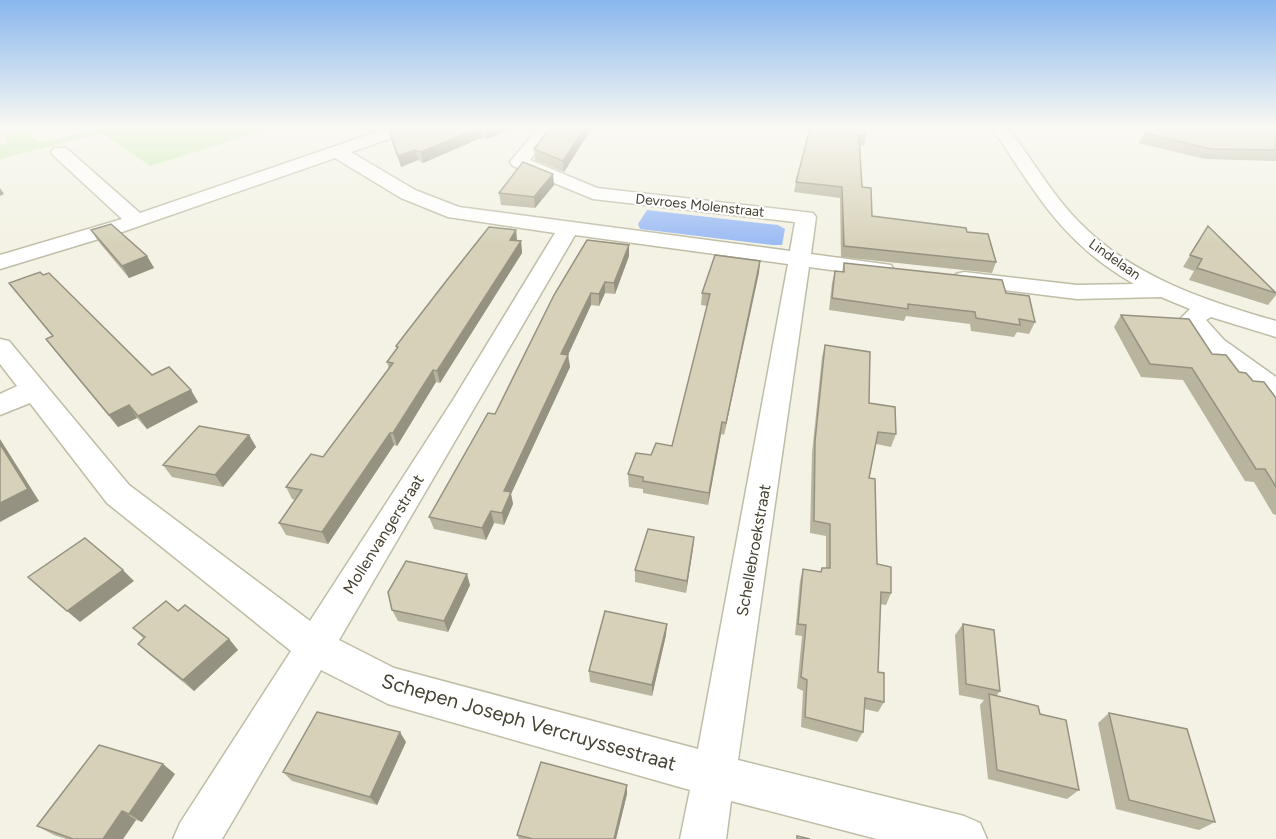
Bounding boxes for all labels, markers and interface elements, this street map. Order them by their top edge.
street label: Devroes Molenstraat [635,190,765,221]
street label: Lindelaan [1086,235,1144,283]
street label: Mollenvangerstraat [339,471,428,598]
street label: Schellebroekstraat [733,483,774,618]
street label: Schepen Joseph Vercruyssestraat [379,668,679,776]

